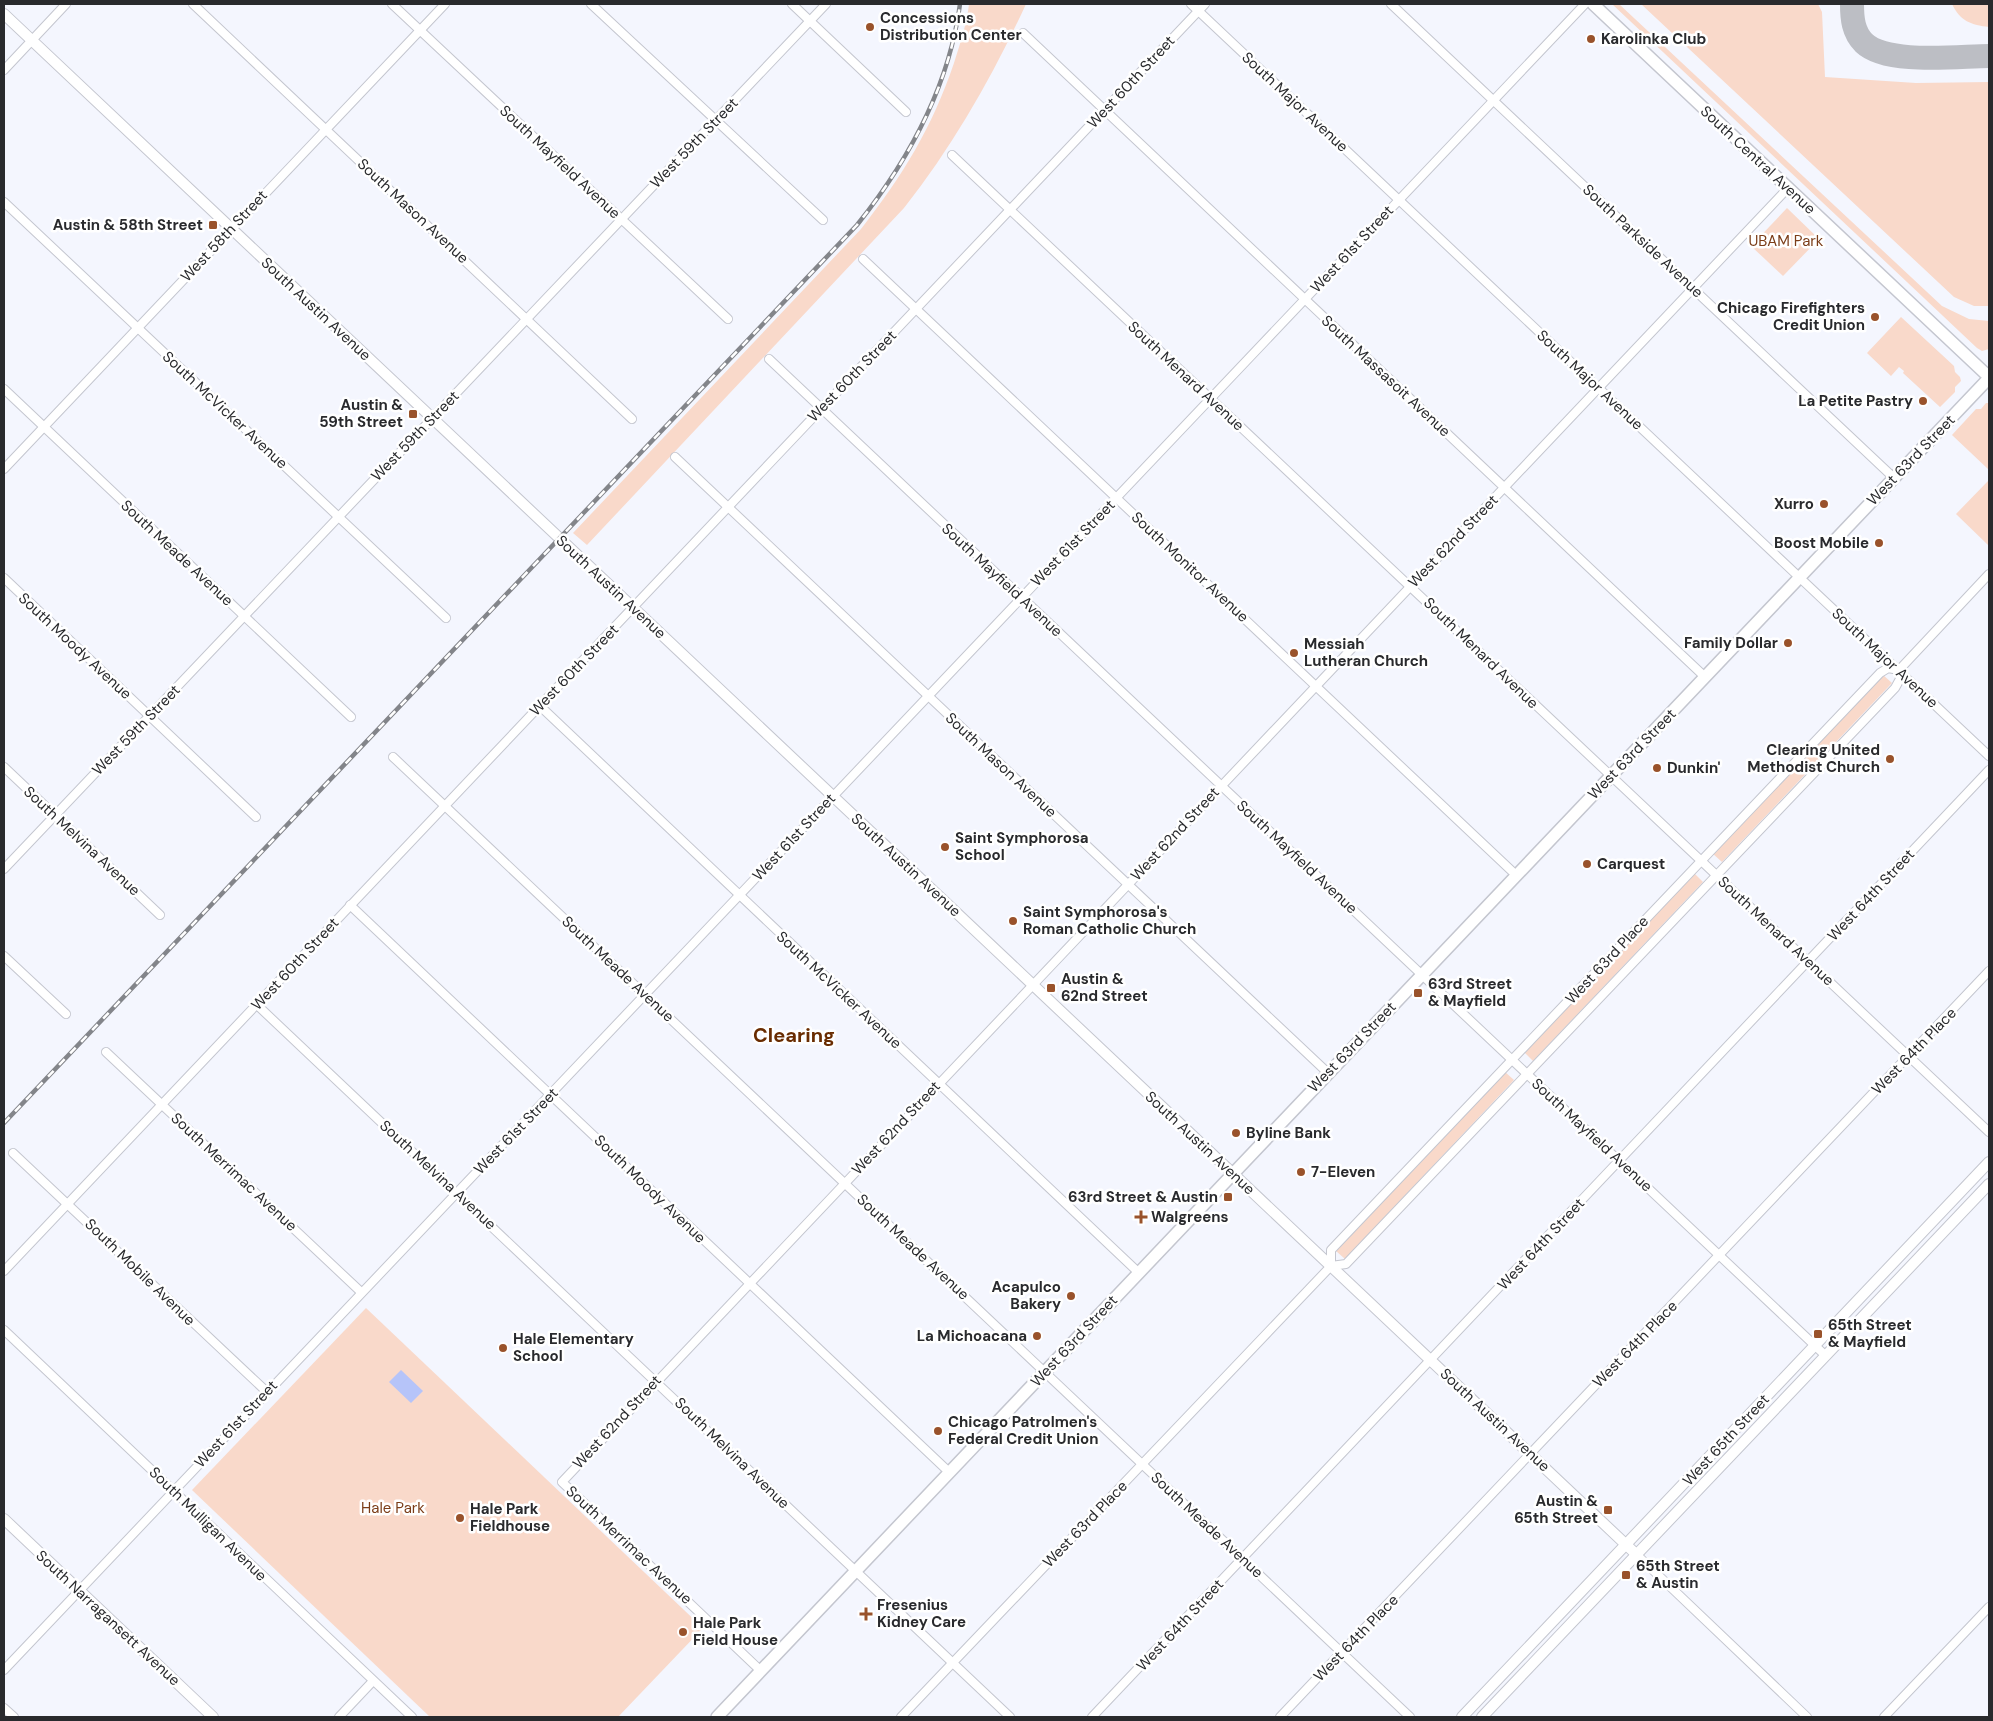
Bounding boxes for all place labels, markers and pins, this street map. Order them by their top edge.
place label: Concessions Distribution Center [880,8,1022,45]
marker: Concessions Distribution Center [864,21,876,33]
place label: Karolinka Club [1601,29,1707,49]
marker: Karolinka Club [1585,33,1597,45]
place label: Austin & 58th Street [53,215,203,235]
marker: Austin & 58th Street [207,219,219,231]
place label: Chicago Firefighters Credit Union [1717,298,1865,335]
marker: Chicago Firefighters Credit Union [1869,311,1881,323]
place label: La Petite Pastry [1798,391,1913,411]
place label: Austin & 59th Street [319,395,403,432]
marker: La Petite Pastry [1917,395,1929,407]
marker: Austin & 59th Street [407,408,419,420]
place label: Xurro [1774,494,1814,514]
marker: Xurro [1818,498,1830,510]
place label: Boost Mobile [1774,533,1869,553]
marker: Boost Mobile [1873,537,1885,549]
place label: Family Dollar [1684,633,1778,653]
place label: Messiah Lutheran Church [1304,634,1428,671]
marker: Family Dollar [1782,637,1794,649]
marker: Messiah Lutheran Church [1288,647,1300,659]
place label: Clearing United Methodist Church [1747,740,1880,777]
marker: Clearing United Methodist Church [1884,753,1896,765]
place label: Dunkin' [1667,758,1720,778]
marker: Dunkin' [1651,762,1663,774]
place label: Saint Symphorosa School [955,828,1089,865]
marker: Saint Symphorosa School [939,841,951,853]
place label: Carquest [1597,854,1665,874]
marker: Carquest [1581,858,1593,870]
place label: Saint Symphorosa's Roman Catholic Church [1023,902,1196,939]
marker: Saint Symphorosa's Roman Catholic Church [1007,915,1019,927]
place label: Austin & 62nd Street [1061,969,1148,1006]
place label: 63rd Street & Mayfield [1428,974,1512,1011]
marker: Austin & 62nd Street [1045,982,1057,994]
marker: 63rd Street & Mayfield [1412,987,1424,999]
place label: Byline Bank [1246,1123,1331,1143]
marker: Byline Bank [1230,1127,1242,1139]
place label: 7-Eleven [1311,1162,1375,1182]
marker: 7-Eleven [1295,1166,1307,1178]
place label: 63rd Street & Austin [1068,1187,1218,1207]
marker: 63rd Street & Austin [1222,1191,1234,1203]
place label: Walgreens [1151,1207,1228,1227]
marker: Walgreens [1135,1211,1147,1223]
place label: Acapulco Bakery [991,1277,1061,1314]
marker: Acapulco Bakery [1065,1290,1077,1302]
place label: 65th Street & Mayfield [1828,1315,1912,1352]
place label: La Michoacana [917,1326,1027,1346]
marker: 65th Street & Mayfield [1812,1328,1824,1340]
place label: Hale Elementary School [513,1329,634,1366]
marker: La Michoacana [1031,1330,1043,1342]
marker: Hale Elementary School [497,1342,509,1354]
place label: Chicago Patrolmen's Federal Credit Union [948,1412,1098,1449]
marker: Chicago Patrolmen's Federal Credit Union [932,1425,944,1437]
place label: Austin & 65th Street [1514,1491,1598,1528]
place label: Hale Park Fieldhouse [470,1499,550,1536]
marker: Austin & 65th Street [1602,1504,1614,1516]
marker: Hale Park Fieldhouse [454,1512,466,1524]
place label: 65th Street & Austin [1636,1556,1720,1593]
marker: 65th Street & Austin [1620,1569,1632,1581]
place label: Fresenius Kidney Care [877,1595,966,1632]
marker: Fresenius Kidney Care [859,1607,873,1621]
place label: Hale Park Field House [693,1613,778,1650]
marker: Hale Park Field House [677,1626,689,1638]

